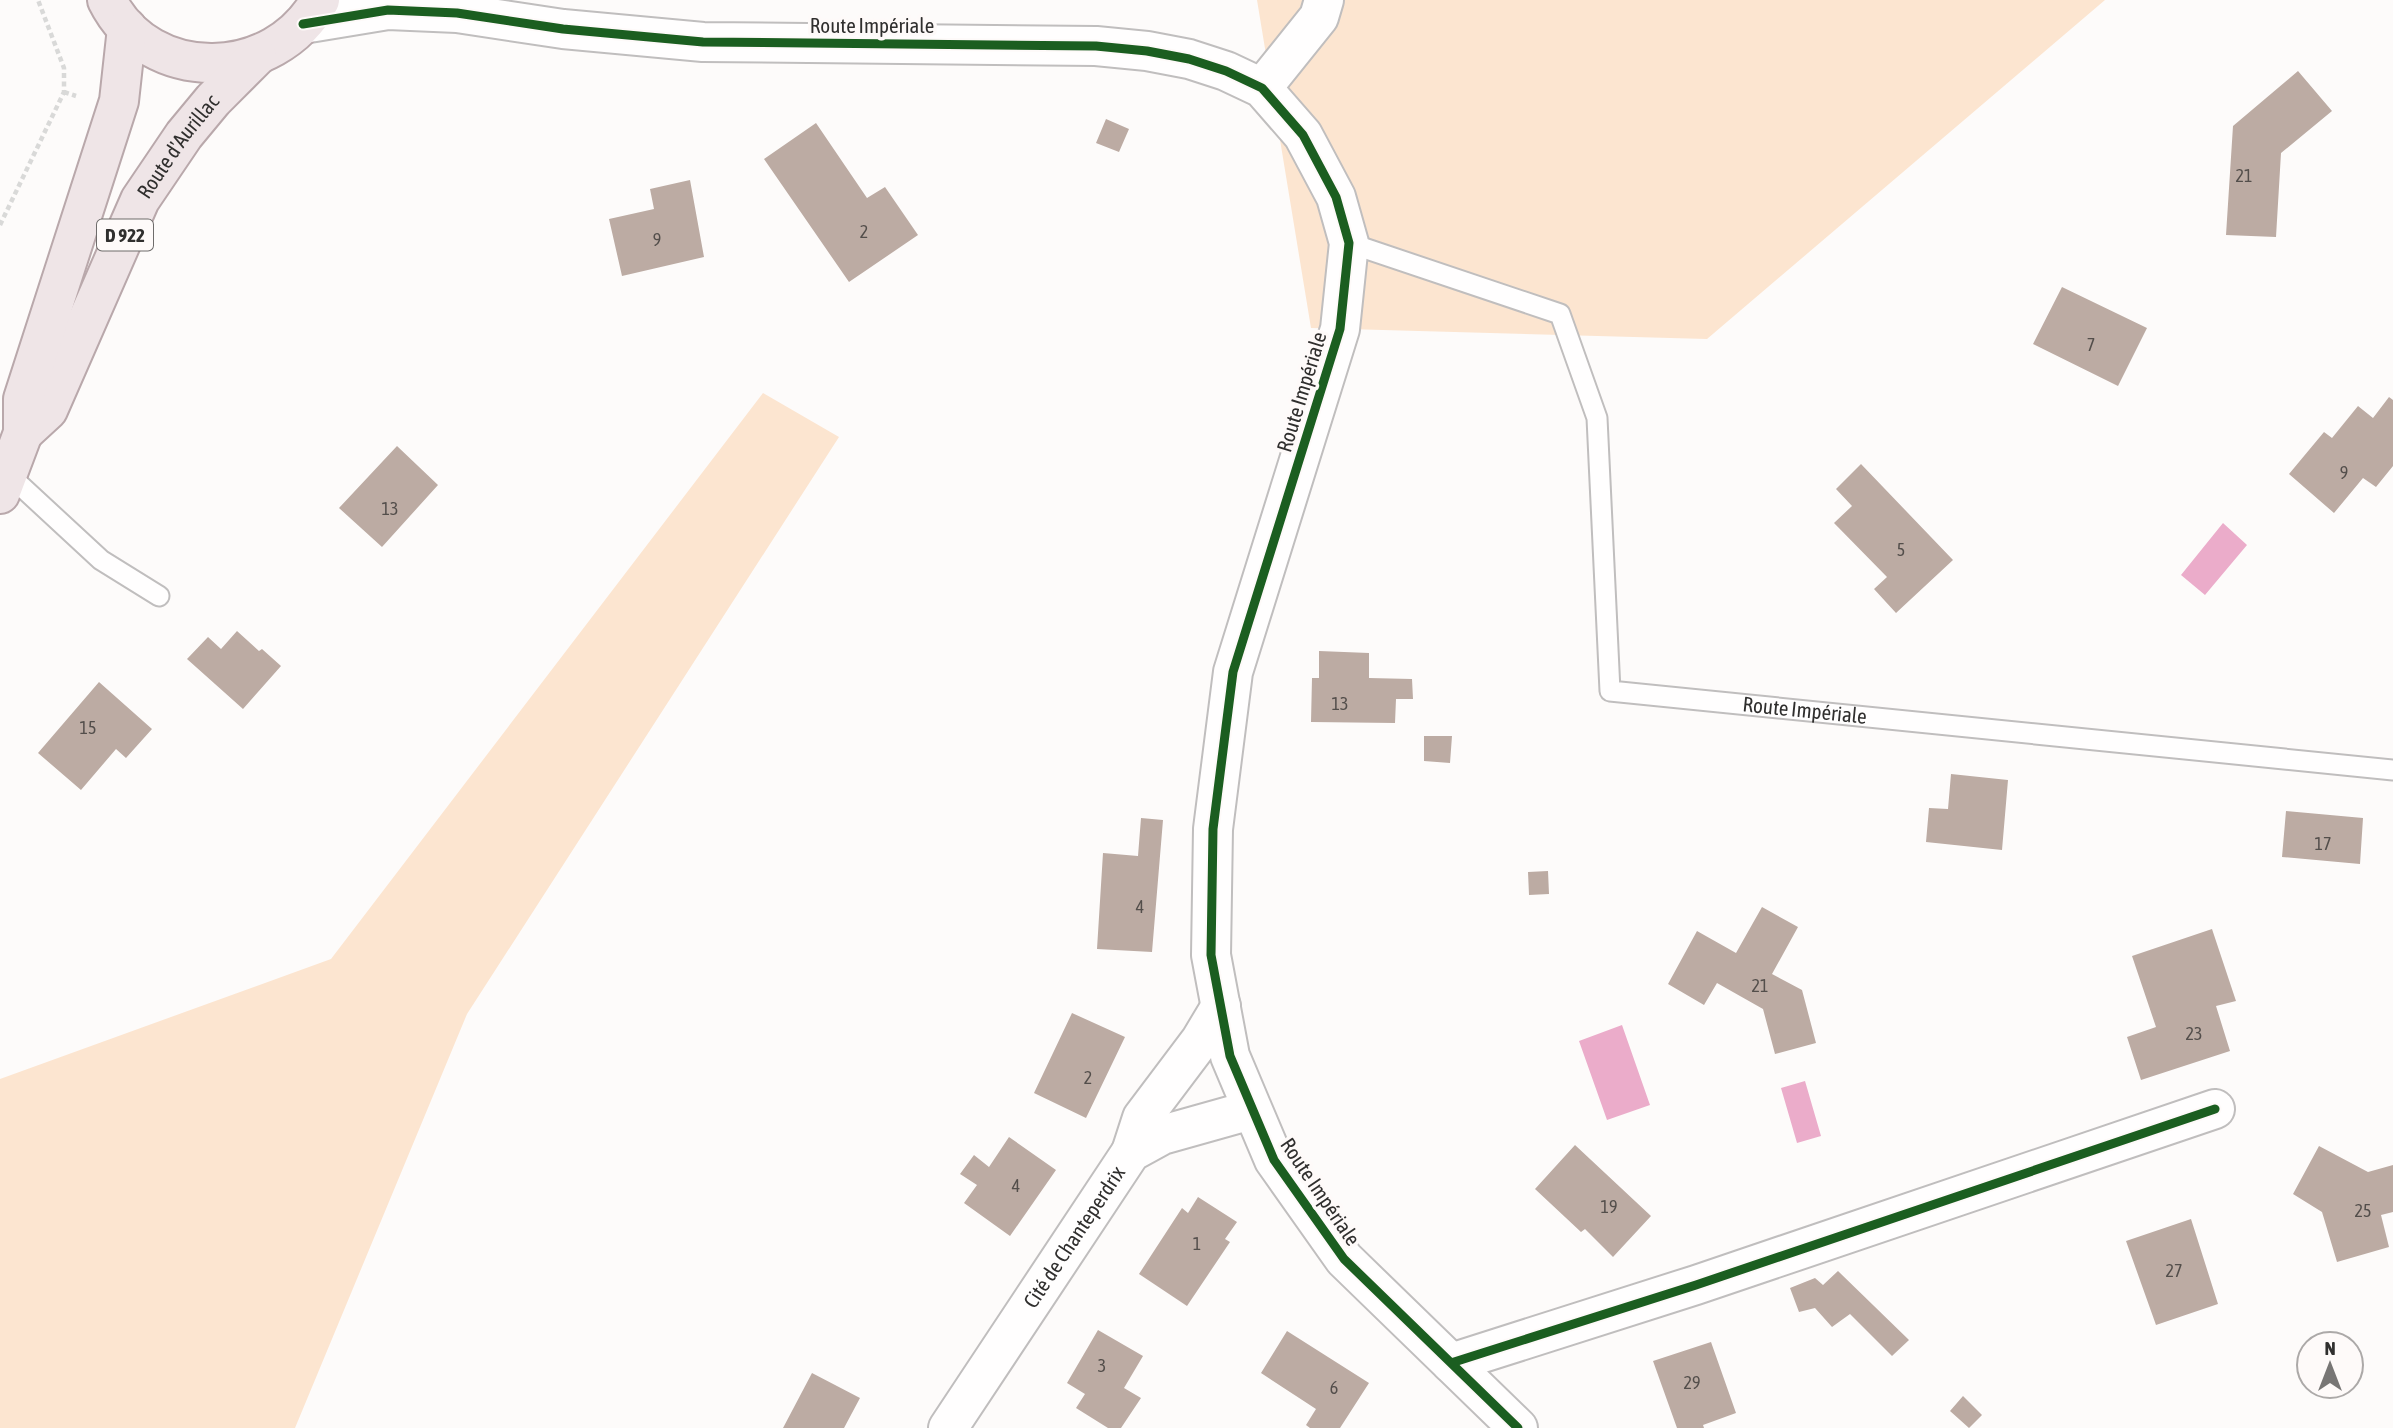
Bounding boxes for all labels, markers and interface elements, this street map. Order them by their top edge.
street label: Route Impériale [810,13,934,37]
street label: Route d'Aurillac [132,89,224,202]
house number: 21 [2236,165,2252,186]
road number: D 922 [97,219,153,250]
house number: 2 [860,221,868,242]
house number: 9 [653,229,661,250]
street label: Route Impériale [1271,329,1331,455]
house number: 7 [2087,334,2095,355]
house number: 9 [2340,462,2348,483]
house number: 13 [382,498,398,519]
house number: 5 [1897,539,1905,560]
street label: Route Impériale [1742,691,1868,728]
house number: 13 [1332,693,1348,714]
house number: 15 [80,717,96,738]
house number: 17 [2315,833,2331,854]
house number: 4 [1136,896,1144,917]
house number: 21 [1752,975,1768,996]
house number: 23 [2186,1023,2202,1044]
house number: 2 [1084,1067,1092,1088]
street label: Route Impériale [1276,1133,1366,1250]
street label: Cité de Chanteperdrix [1018,1161,1130,1312]
house number: 4 [1012,1175,1020,1196]
house number: 19 [1601,1196,1617,1217]
house number: 25 [2355,1200,2371,1221]
house number: 1 [1193,1233,1201,1254]
house number: 27 [2166,1260,2182,1281]
north arrow [2295,1330,2365,1400]
text: N [2324,1337,2336,1359]
house number: 3 [1098,1355,1106,1376]
house number: 29 [1684,1372,1700,1393]
house number: 6 [1330,1377,1338,1398]

